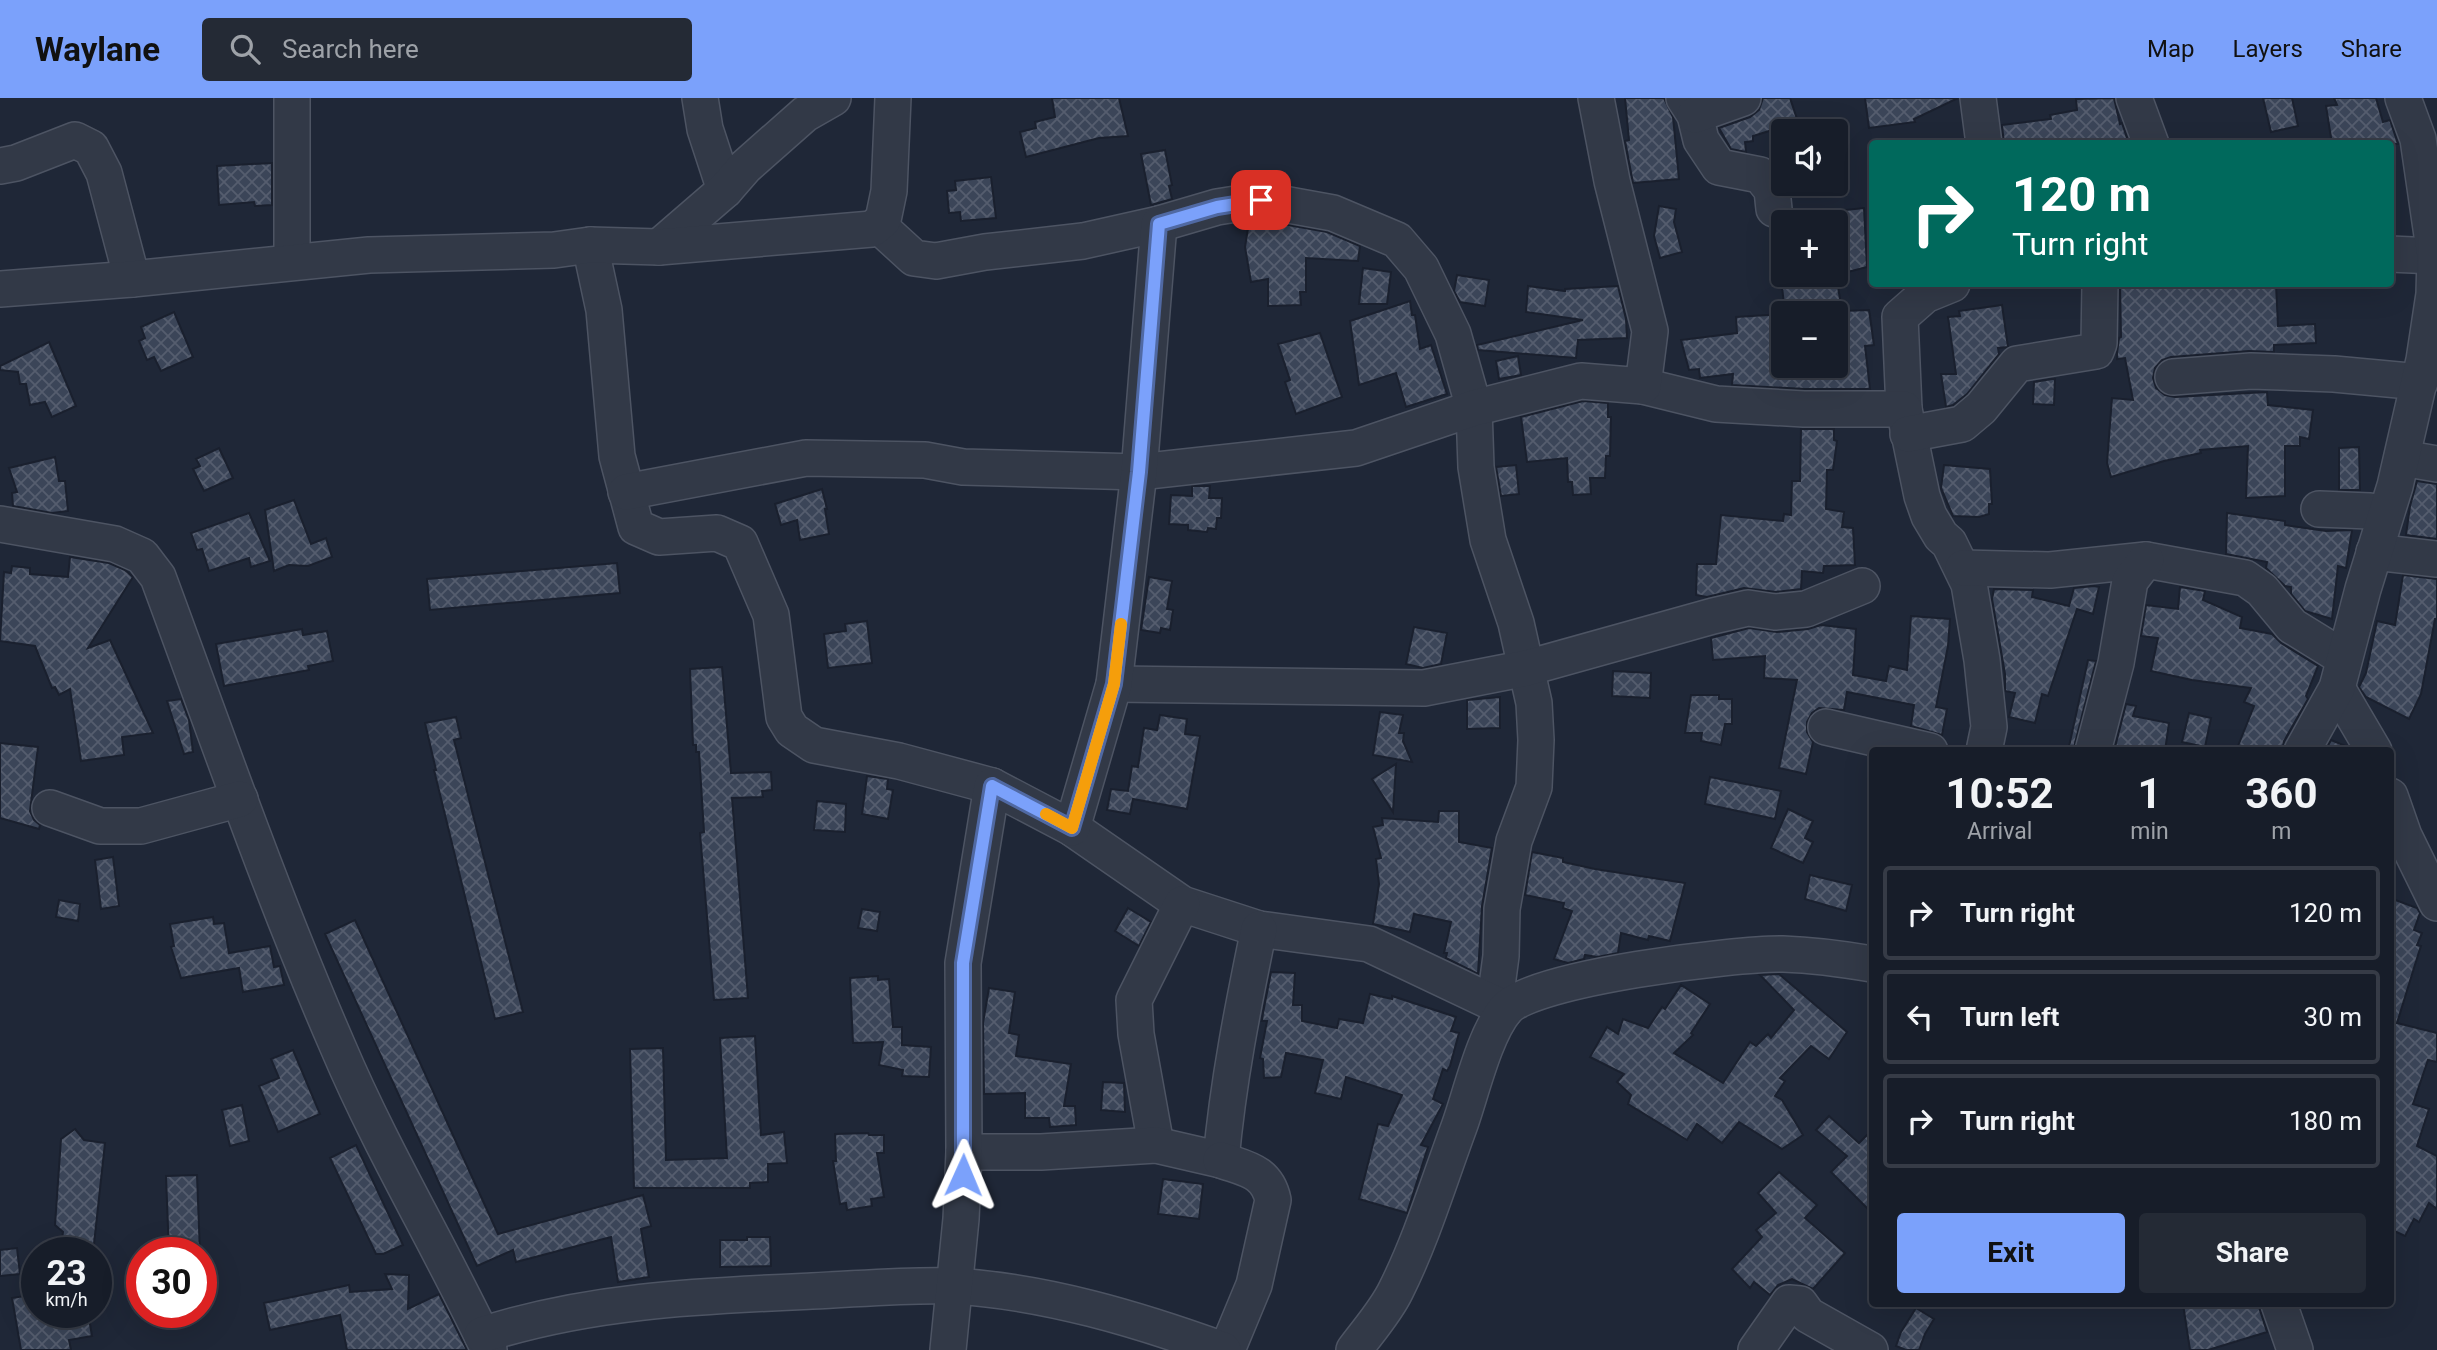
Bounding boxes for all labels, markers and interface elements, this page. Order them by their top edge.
search box [202,18,692,81]
text: Waylane [35,30,160,69]
icon: search [226,30,264,68]
text: Search here [282,34,419,64]
text: Map [2147,35,2195,63]
text: Layers [2233,35,2303,63]
text: Share [2341,35,2402,63]
map controls [1771,119,1848,378]
button: sound [1771,119,1848,196]
text: 120 m [2012,166,2151,223]
icon: right [1897,168,1988,259]
pin [1231,170,1291,230]
icon: arrive [1242,181,1280,219]
button: + [1771,210,1848,287]
text: Turn right [2012,225,2148,263]
button: − [1771,301,1848,378]
text: 10:52 [1946,769,2054,818]
text: 1 [2137,769,2162,818]
text: 360 [2245,769,2318,818]
text: Arrival [1967,818,2032,845]
text: min [2130,818,2169,845]
text: m [2271,818,2291,845]
icon: right [1901,894,1939,932]
text: Turn right [1960,898,2075,928]
text: 120 m [2289,898,2362,928]
icon: left [1901,998,1939,1036]
text: Turn left [1960,1002,2059,1032]
text: 30 m [2304,1002,2362,1032]
icon: right [1901,1102,1939,1140]
text: Turn right [1960,1106,2075,1136]
text: 180 m [2289,1106,2362,1136]
position arrow [926,1138,1000,1212]
button: Exit [1897,1213,2125,1293]
button: Share [2139,1213,2366,1293]
speed limit sign: 30 [126,1237,217,1328]
text: 23 [46,1253,87,1294]
text: km/h [45,1289,88,1310]

